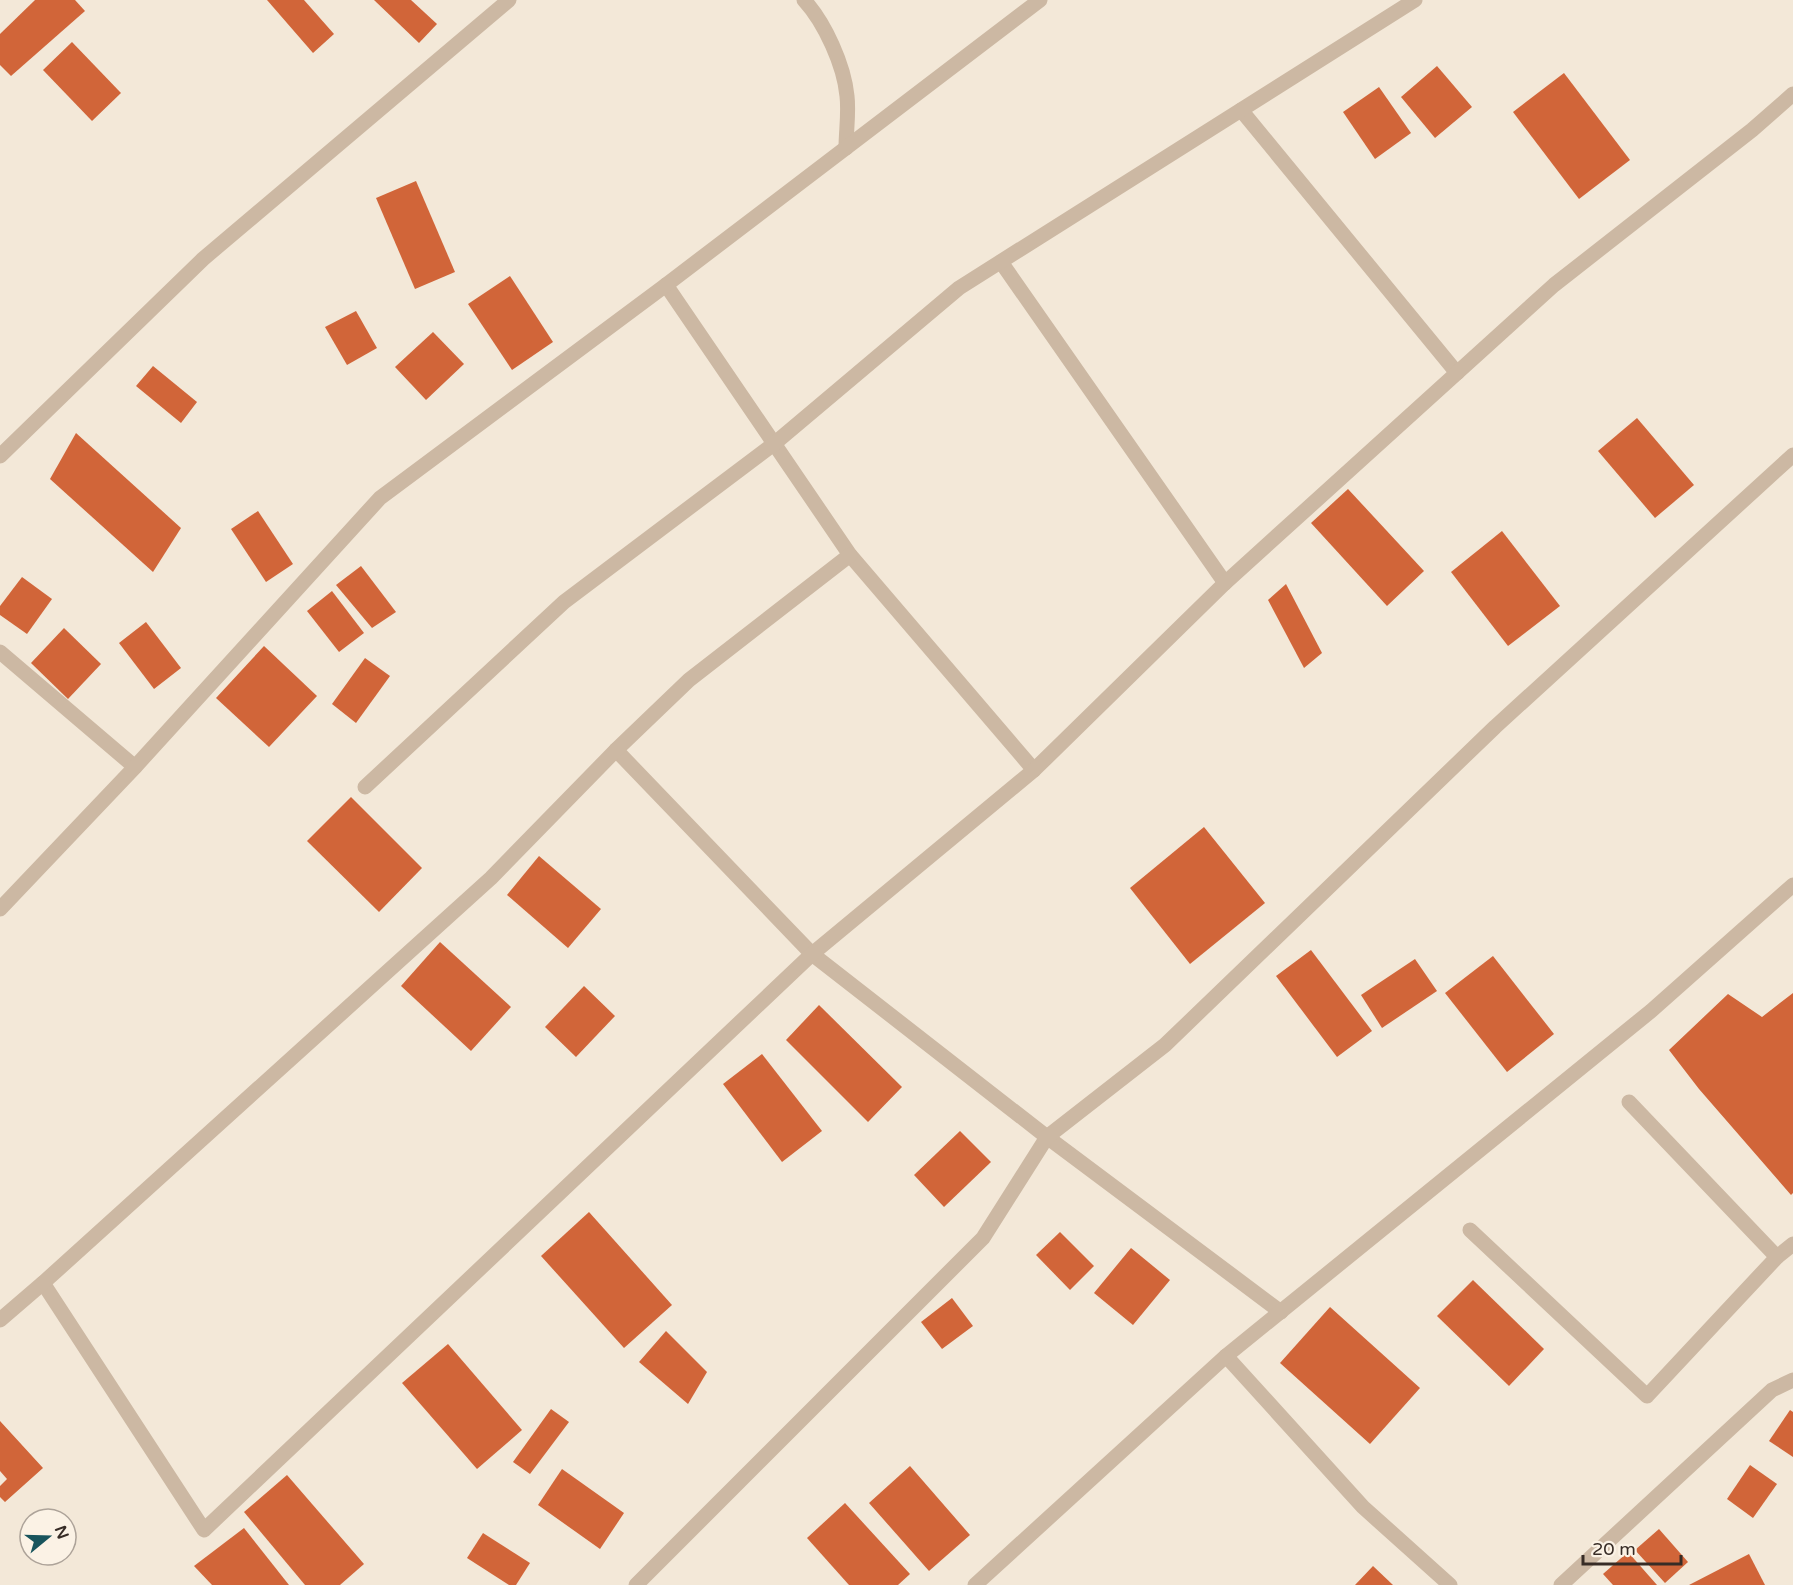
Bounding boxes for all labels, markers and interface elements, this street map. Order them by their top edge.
north arrow [18,1507,78,1567]
text: N [50,1523,73,1542]
scale bar [1583,1528,1680,1566]
text: 20 m [1592,1538,1636,1560]

